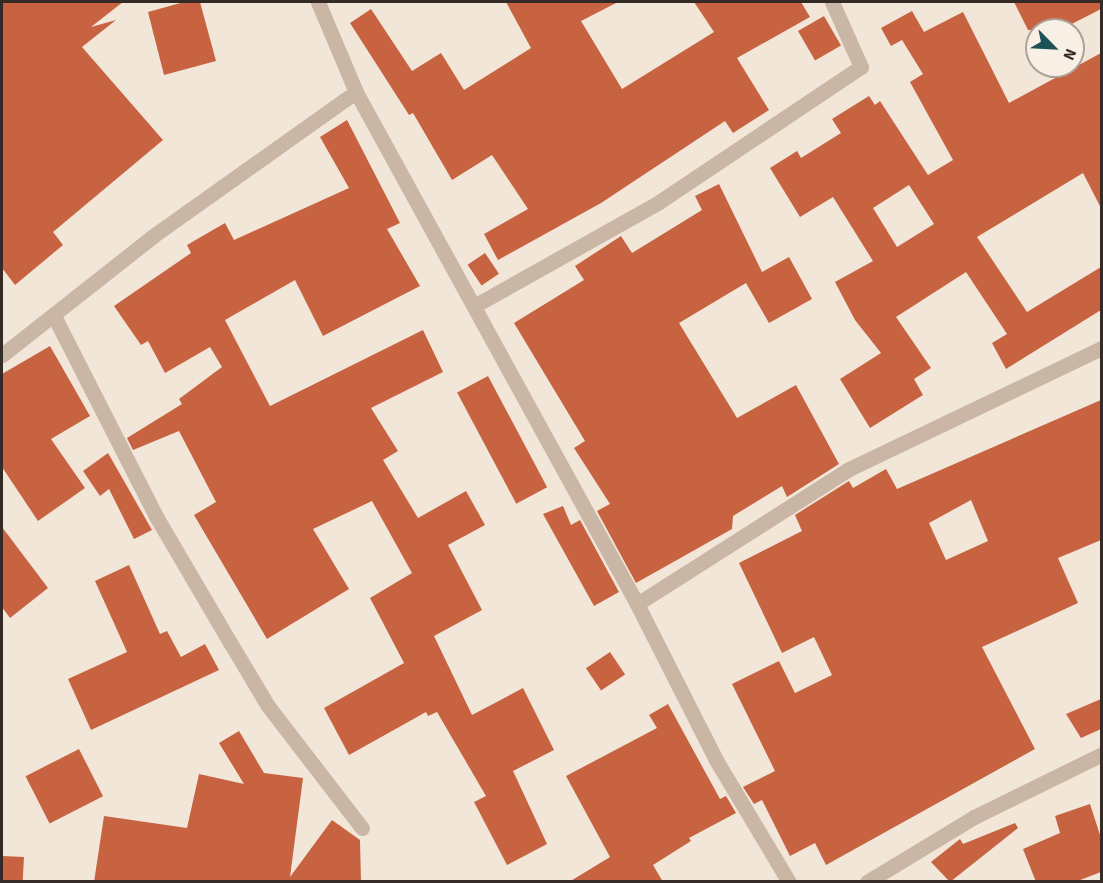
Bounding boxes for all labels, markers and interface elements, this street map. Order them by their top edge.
north arrow [1025,18,1085,78]
text: N [1057,45,1082,64]

